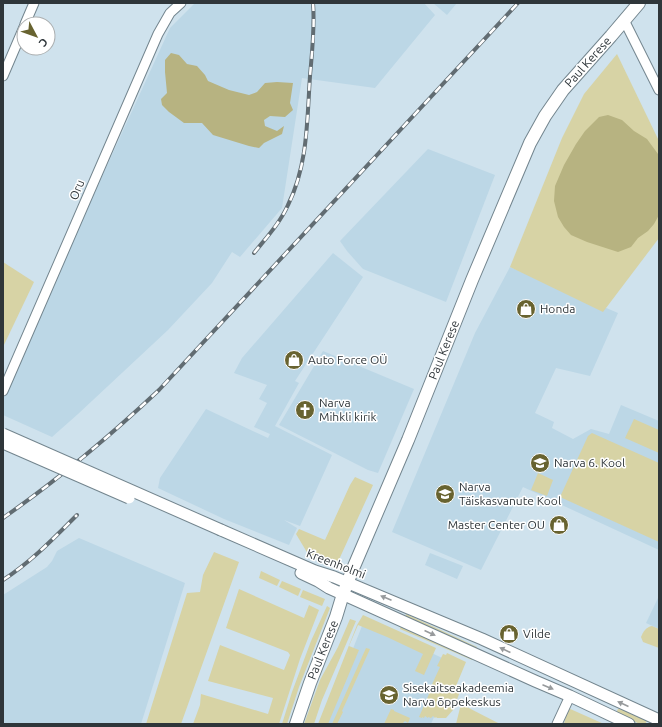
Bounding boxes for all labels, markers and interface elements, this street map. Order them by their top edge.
north arrow [16,16,56,56]
street label: Paul Kerese [562,34,613,89]
text: С [37,36,50,49]
street label: Oru [67,178,87,202]
shop icon: Honda [515,298,537,320]
place label: Honda [540,302,575,315]
street label: Paul Kerese [426,318,461,381]
shop icon: Auto Force OÜ [283,349,305,371]
place label: Auto Force OÜ [308,353,387,366]
place label: Narva Mihkli kirik [319,396,377,423]
church icon: Narva Mihkli kirik [294,399,316,421]
school or university icon: Narva 6. Kool [529,452,551,474]
place label: Narva 6. Kool [554,456,625,469]
place label: Narva Täiskasvanute Kool [459,480,561,507]
school or university icon: Narva Täiskasvanute Kool [434,483,456,505]
shop icon: Master Center OU [548,514,570,536]
place label: Master Center OU [448,518,545,531]
street label: Kreenholmi [305,546,368,581]
one-way arrow [379,595,391,601]
street label: Paul Kerese [305,618,340,681]
shop icon: Vilde [498,623,520,645]
place label: Vilde [523,627,551,640]
one-way arrow [424,630,435,636]
one-way arrow [500,647,511,653]
place label: Sisekaitseakadeemia Narva õppekeskus [403,681,514,708]
school or university icon: Sisekaitseakadeemia Narva õppekeskus [378,684,400,706]
one-way arrow [543,684,554,690]
one-way arrow [617,700,629,706]

